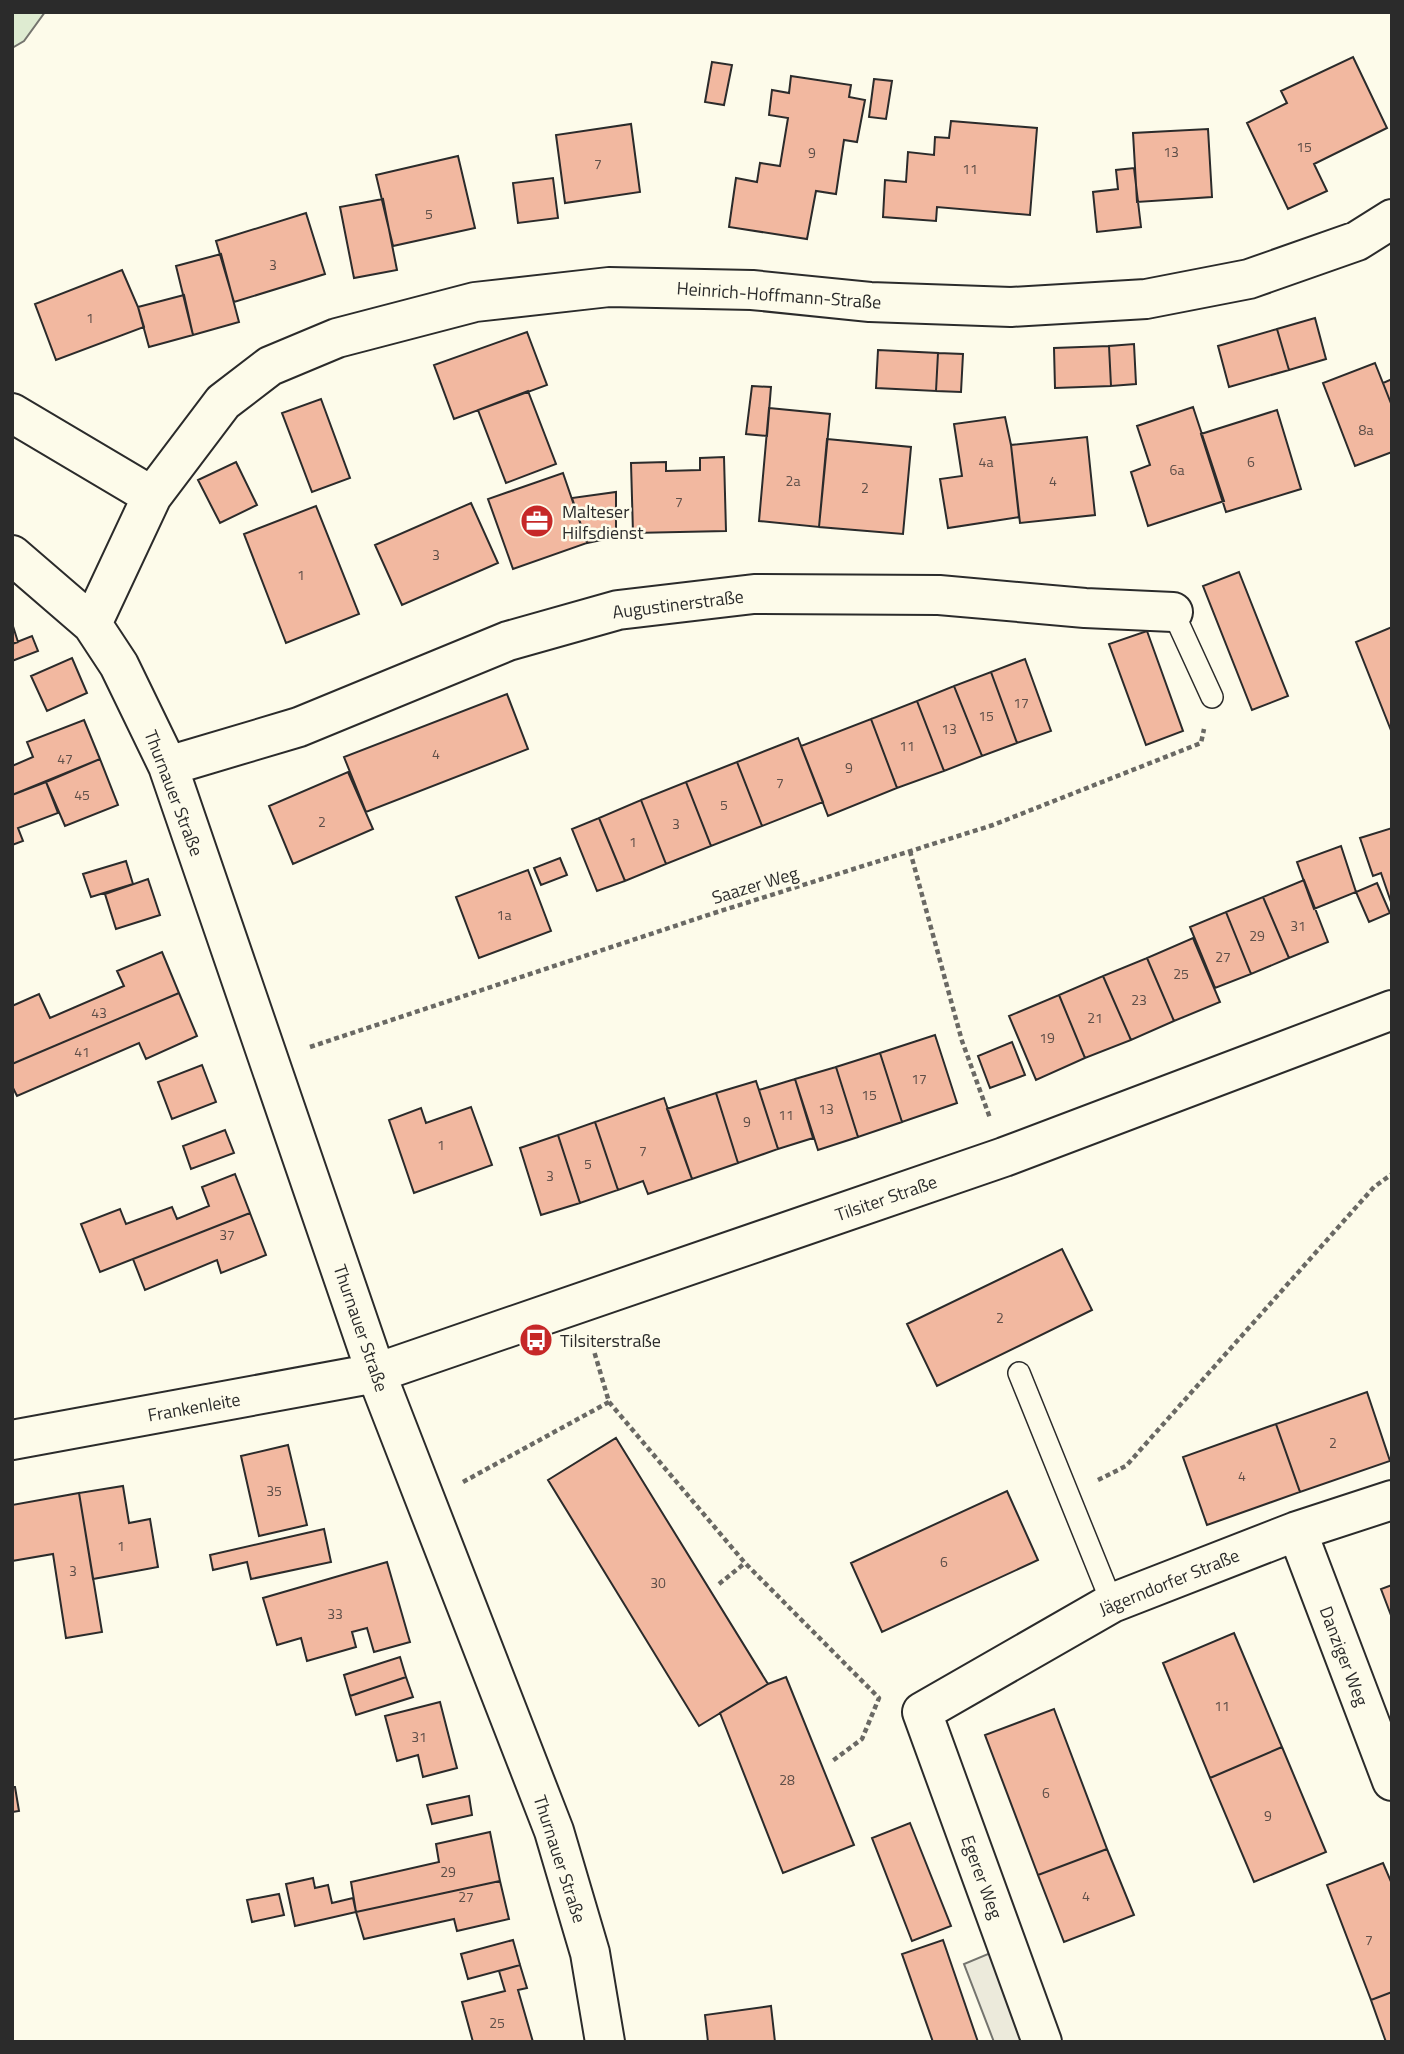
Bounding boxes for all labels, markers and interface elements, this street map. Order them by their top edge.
house number: 15 [1296,136,1312,157]
house number: 13 [1163,141,1179,162]
house number: 9 [808,142,816,163]
house number: 7 [594,153,602,174]
house number: 11 [962,158,978,179]
house number: 5 [425,203,433,224]
house number: 3 [269,254,277,275]
street label: Heinrich-Hoffmann-Straße [676,274,882,316]
house number: 1 [86,307,94,328]
house number: 8a [1359,419,1373,440]
house number: 4a [979,451,993,472]
house number: 6 [1247,451,1255,472]
house number: 6a [1170,459,1184,480]
house number: 2a [786,470,800,491]
house number: 4 [1049,470,1057,491]
house number: 2 [861,477,869,498]
house number: 7 [675,491,683,512]
place label: Malteser Hilfsdienst [562,498,644,546]
office icon: Malteser Hilfsdienst [518,502,556,540]
house number: 3 [432,544,440,565]
house number: 1 [297,564,305,585]
street label: Augustinerstraße [611,583,745,625]
house number: 17 [1013,692,1029,713]
house number: 15 [978,705,994,726]
house number: 13 [941,718,957,739]
street label: Thurnauer Straße [138,726,210,860]
house number: 11 [899,735,915,756]
house number: 4 [432,743,440,764]
house number: 47 [57,748,73,769]
house number: 9 [845,757,853,778]
house number: 7 [776,772,784,793]
house number: 45 [74,784,90,805]
house number: 5 [720,794,728,815]
house number: 2 [318,811,326,832]
house number: 3 [672,813,680,834]
house number: 1 [629,831,637,852]
street label: Saazer Weg [708,859,802,911]
house number: 1a [497,904,511,925]
house number: 31 [1290,915,1306,936]
house number: 29 [1249,925,1265,946]
house number: 27 [1215,946,1231,967]
house number: 25 [1173,963,1189,984]
house number: 23 [1131,989,1147,1010]
house number: 43 [91,1002,107,1023]
house number: 21 [1087,1007,1103,1028]
house number: 19 [1039,1027,1055,1048]
house number: 41 [74,1041,90,1062]
house number: 17 [911,1068,927,1089]
house number: 15 [861,1084,877,1105]
house number: 13 [818,1098,834,1119]
house number: 11 [778,1104,794,1125]
house number: 9 [743,1111,751,1132]
house number: 1 [437,1134,445,1155]
house number: 7 [639,1140,647,1161]
house number: 5 [584,1153,592,1174]
house number: 3 [546,1165,554,1186]
street label: Tilsiter Straße [831,1168,941,1228]
house number: 37 [219,1224,235,1245]
street label: Thurnauer Straße [327,1261,395,1395]
house number: 2 [996,1307,1004,1328]
bus stop icon: Tilsiterstraße [517,1321,555,1359]
place label: Tilsiterstraße [560,1327,661,1354]
street label: Frankenleite [145,1386,243,1428]
house number: 2 [1329,1432,1337,1453]
house number: 4 [1238,1465,1246,1486]
house number: 35 [266,1480,282,1501]
house number: 1 [117,1535,125,1556]
street label: Jägerndorfer Straße [1095,1542,1243,1622]
house number: 6 [940,1551,948,1572]
house number: 3 [69,1560,77,1581]
house number: 30 [650,1572,666,1593]
street label: Danziger Weg [1313,1602,1375,1710]
house number: 33 [327,1603,343,1624]
house number: 11 [1214,1695,1230,1716]
house number: 31 [411,1726,427,1747]
house number: 28 [779,1769,795,1790]
house number: 6 [1042,1782,1050,1803]
street label: Thurnauer Straße [527,1792,593,1926]
house number: 9 [1264,1805,1272,1826]
street label: Egerer Weg [954,1831,1010,1923]
house number: 29 [440,1861,456,1882]
house number: 4 [1082,1885,1090,1906]
house number: 27 [458,1886,474,1907]
house number: 7 [1365,1929,1373,1950]
house number: 25 [489,2012,505,2033]

